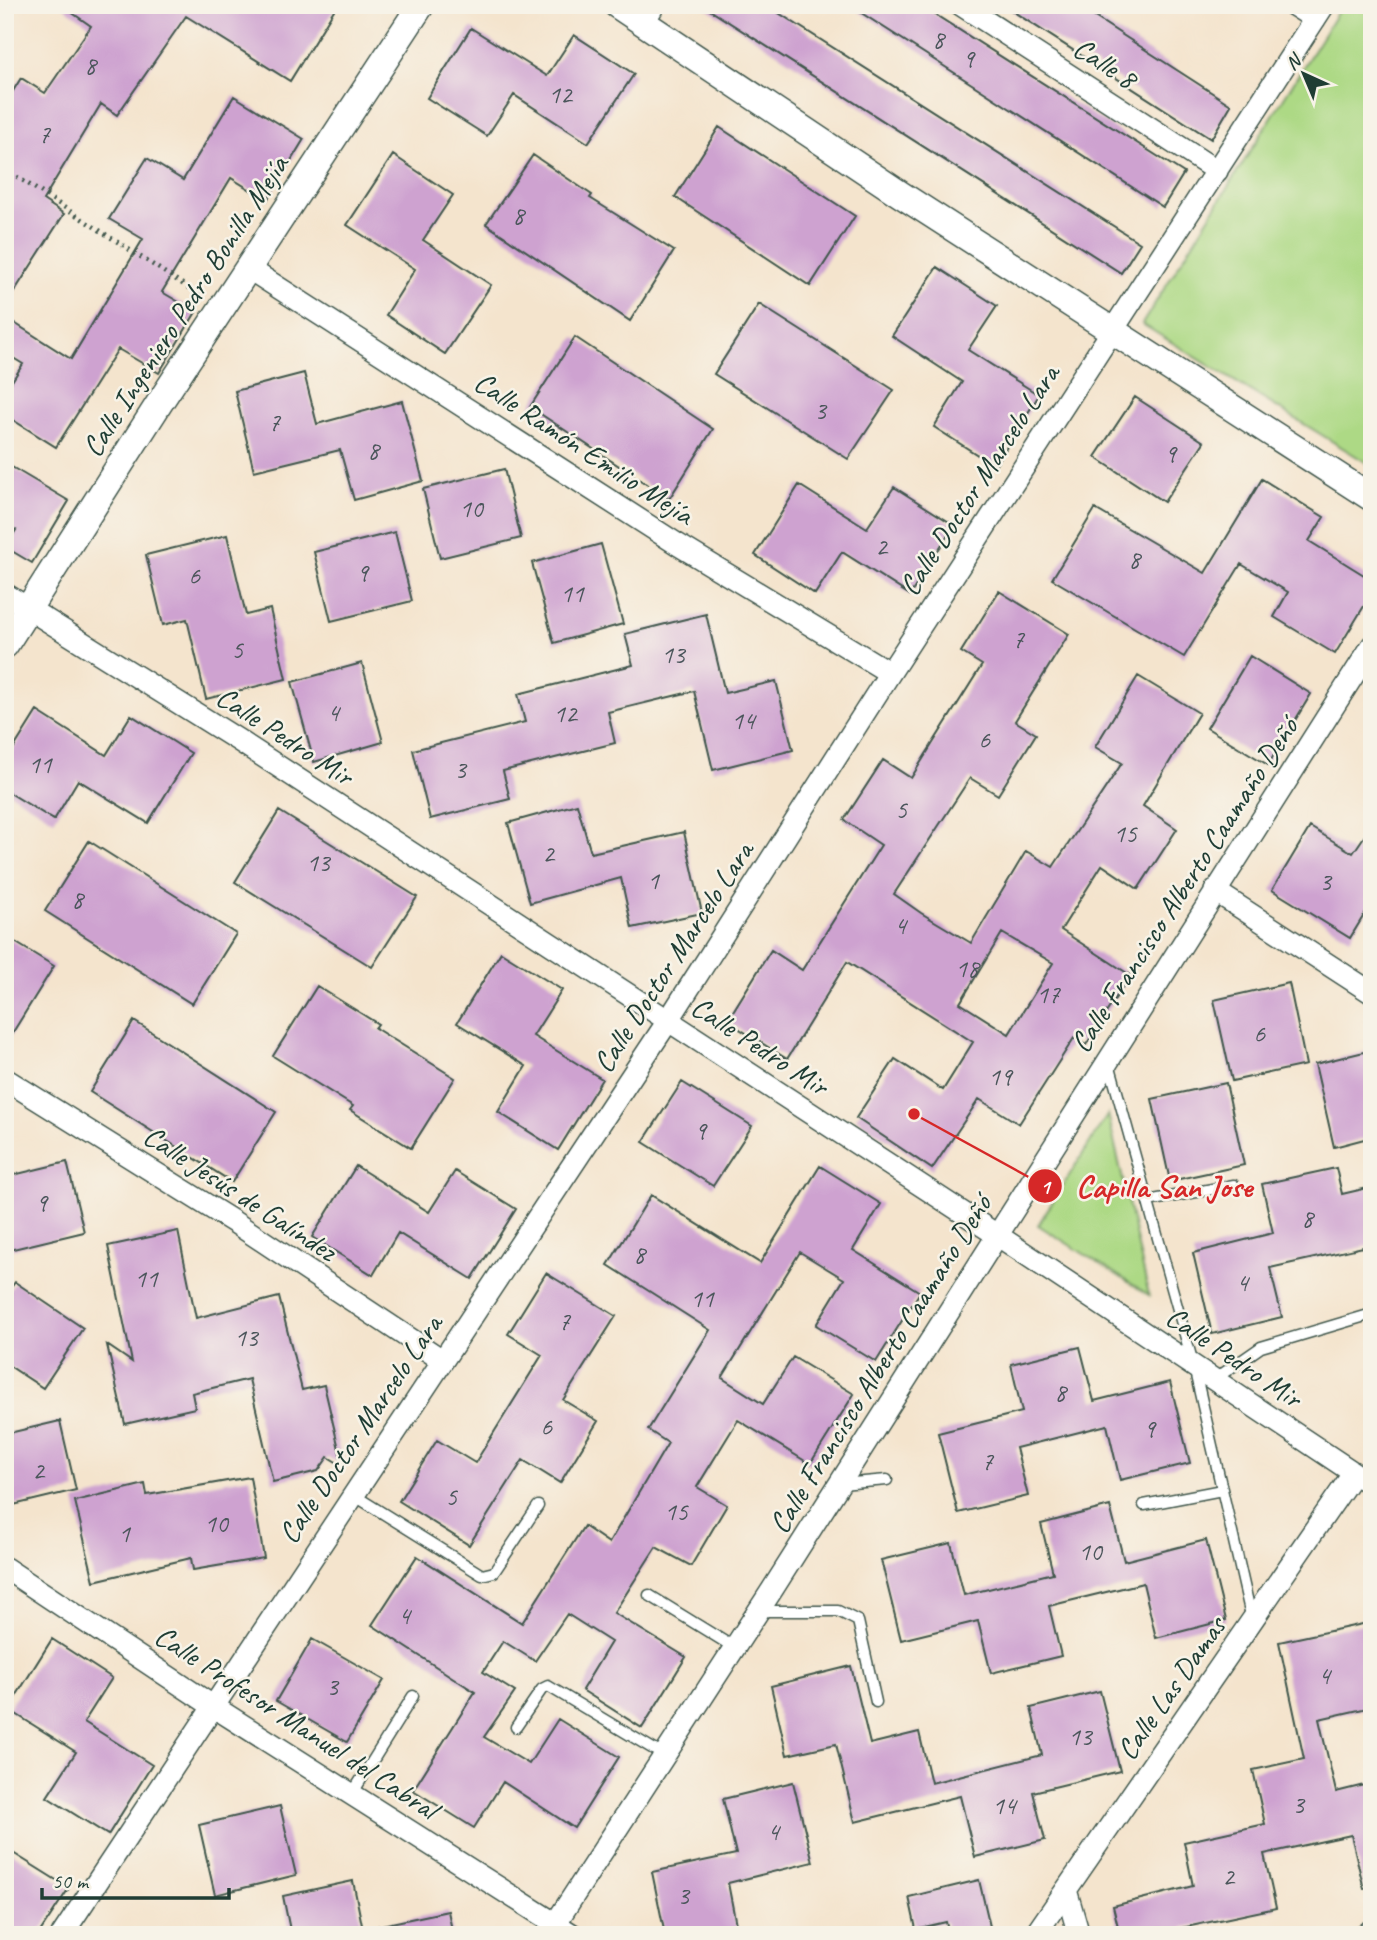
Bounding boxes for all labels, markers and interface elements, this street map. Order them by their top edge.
house number: 8 [932,23,946,56]
street label: Calle 8 [1066,29,1146,99]
north arrow [1268,38,1338,108]
house number: 9 [962,42,976,75]
text: N [1280,48,1308,75]
house number: 8 [84,49,98,82]
house number: 12 [548,78,574,111]
house number: 7 [38,118,51,151]
street label: Calle Ingeniero Pedro Bonilla Mejía [73,146,298,464]
house number: 8 [512,199,526,232]
street label: Calle Doctor Marcelo Lara [890,355,1069,603]
street label: Calle Ramón Emilio Mejía [467,363,703,534]
house number: 3 [814,394,828,427]
house number: 7 [268,406,281,439]
house number: 8 [367,434,381,467]
house number: 9 [1164,437,1178,470]
house number: 10 [459,492,485,525]
house number: 2 [875,530,889,563]
house number: 8 [1128,543,1142,576]
house number: 9 [356,556,370,589]
house number: 6 [188,559,201,592]
house number: 11 [560,577,585,610]
house number: 7 [1012,623,1025,656]
house number: 5 [231,633,244,666]
house number: 13 [661,638,687,671]
street label: Calle Pedro Mir [209,678,363,796]
house number: 4 [327,696,341,729]
house number: 12 [553,697,579,730]
house number: 14 [731,704,757,737]
street label: Calle Francisco Alberto Caamaño Deñó [1061,707,1309,1060]
house number: 6 [978,723,991,756]
house number: 11 [28,748,53,781]
house number: 3 [454,753,468,786]
house number: 5 [895,793,908,826]
house number: 15 [1113,817,1138,850]
street label: Calle Doctor Marcelo Lara [584,832,763,1080]
house number: 2 [542,837,556,870]
house number: 13 [306,846,332,879]
house number: 1 [647,864,660,897]
house number: 3 [1319,865,1333,898]
house number: 8 [71,883,85,916]
house number: 4 [894,909,908,942]
house number: 18 [955,952,981,985]
house number: 17 [1036,978,1061,1011]
street label: Calle Pedro Mir [684,988,838,1106]
house number: 6 [1253,1017,1266,1050]
house number: 19 [988,1060,1014,1093]
house number: 9 [694,1114,708,1147]
street label: Calle Jesús de Galíndez [136,1116,345,1270]
callout: Capilla San Jose [1027,1160,1266,1213]
text: Capilla San Jose [1076,1166,1254,1207]
text: 1 [1040,1174,1052,1200]
street label: Calle Francisco Alberto Caamaño Deñó [760,1184,1002,1540]
house number: 9 [35,1186,49,1219]
house number: 8 [1301,1202,1315,1235]
house number: 8 [633,1238,647,1271]
house number: 11 [134,1262,159,1295]
house number: 4 [1236,1266,1250,1299]
house number: 11 [690,1282,715,1315]
street label: Calle Pedro Mir [1159,1298,1311,1418]
street label: Calle Doctor Marcelo Lara [269,1305,452,1551]
house number: 7 [558,1305,571,1338]
house number: 13 [234,1321,260,1354]
house number: 8 [1054,1376,1068,1409]
house number: 6 [540,1410,553,1443]
house number: 9 [1143,1412,1157,1445]
house number: 7 [981,1445,994,1478]
house number: 2 [32,1454,46,1487]
house number: 5 [445,1480,458,1513]
house number: 15 [664,1495,689,1528]
house number: 10 [204,1507,230,1540]
house number: 1 [118,1517,131,1550]
house number: 10 [1078,1535,1104,1568]
house number: 4 [398,1599,412,1632]
street label: Calle Las Damas [1108,1607,1236,1767]
street label: Calle Profesor Manuel del Cabral [148,1616,449,1830]
house number: 4 [1318,1659,1332,1692]
house number: 3 [326,1670,340,1703]
house number: 13 [1068,1720,1094,1753]
house number: 3 [1292,1788,1306,1821]
house number: 14 [992,1789,1018,1822]
house number: 4 [767,1815,781,1848]
scale bar [42,1856,229,1900]
house number: 2 [1222,1860,1236,1893]
text: 50 m [52,1868,90,1894]
house number: 3 [677,1879,691,1912]

